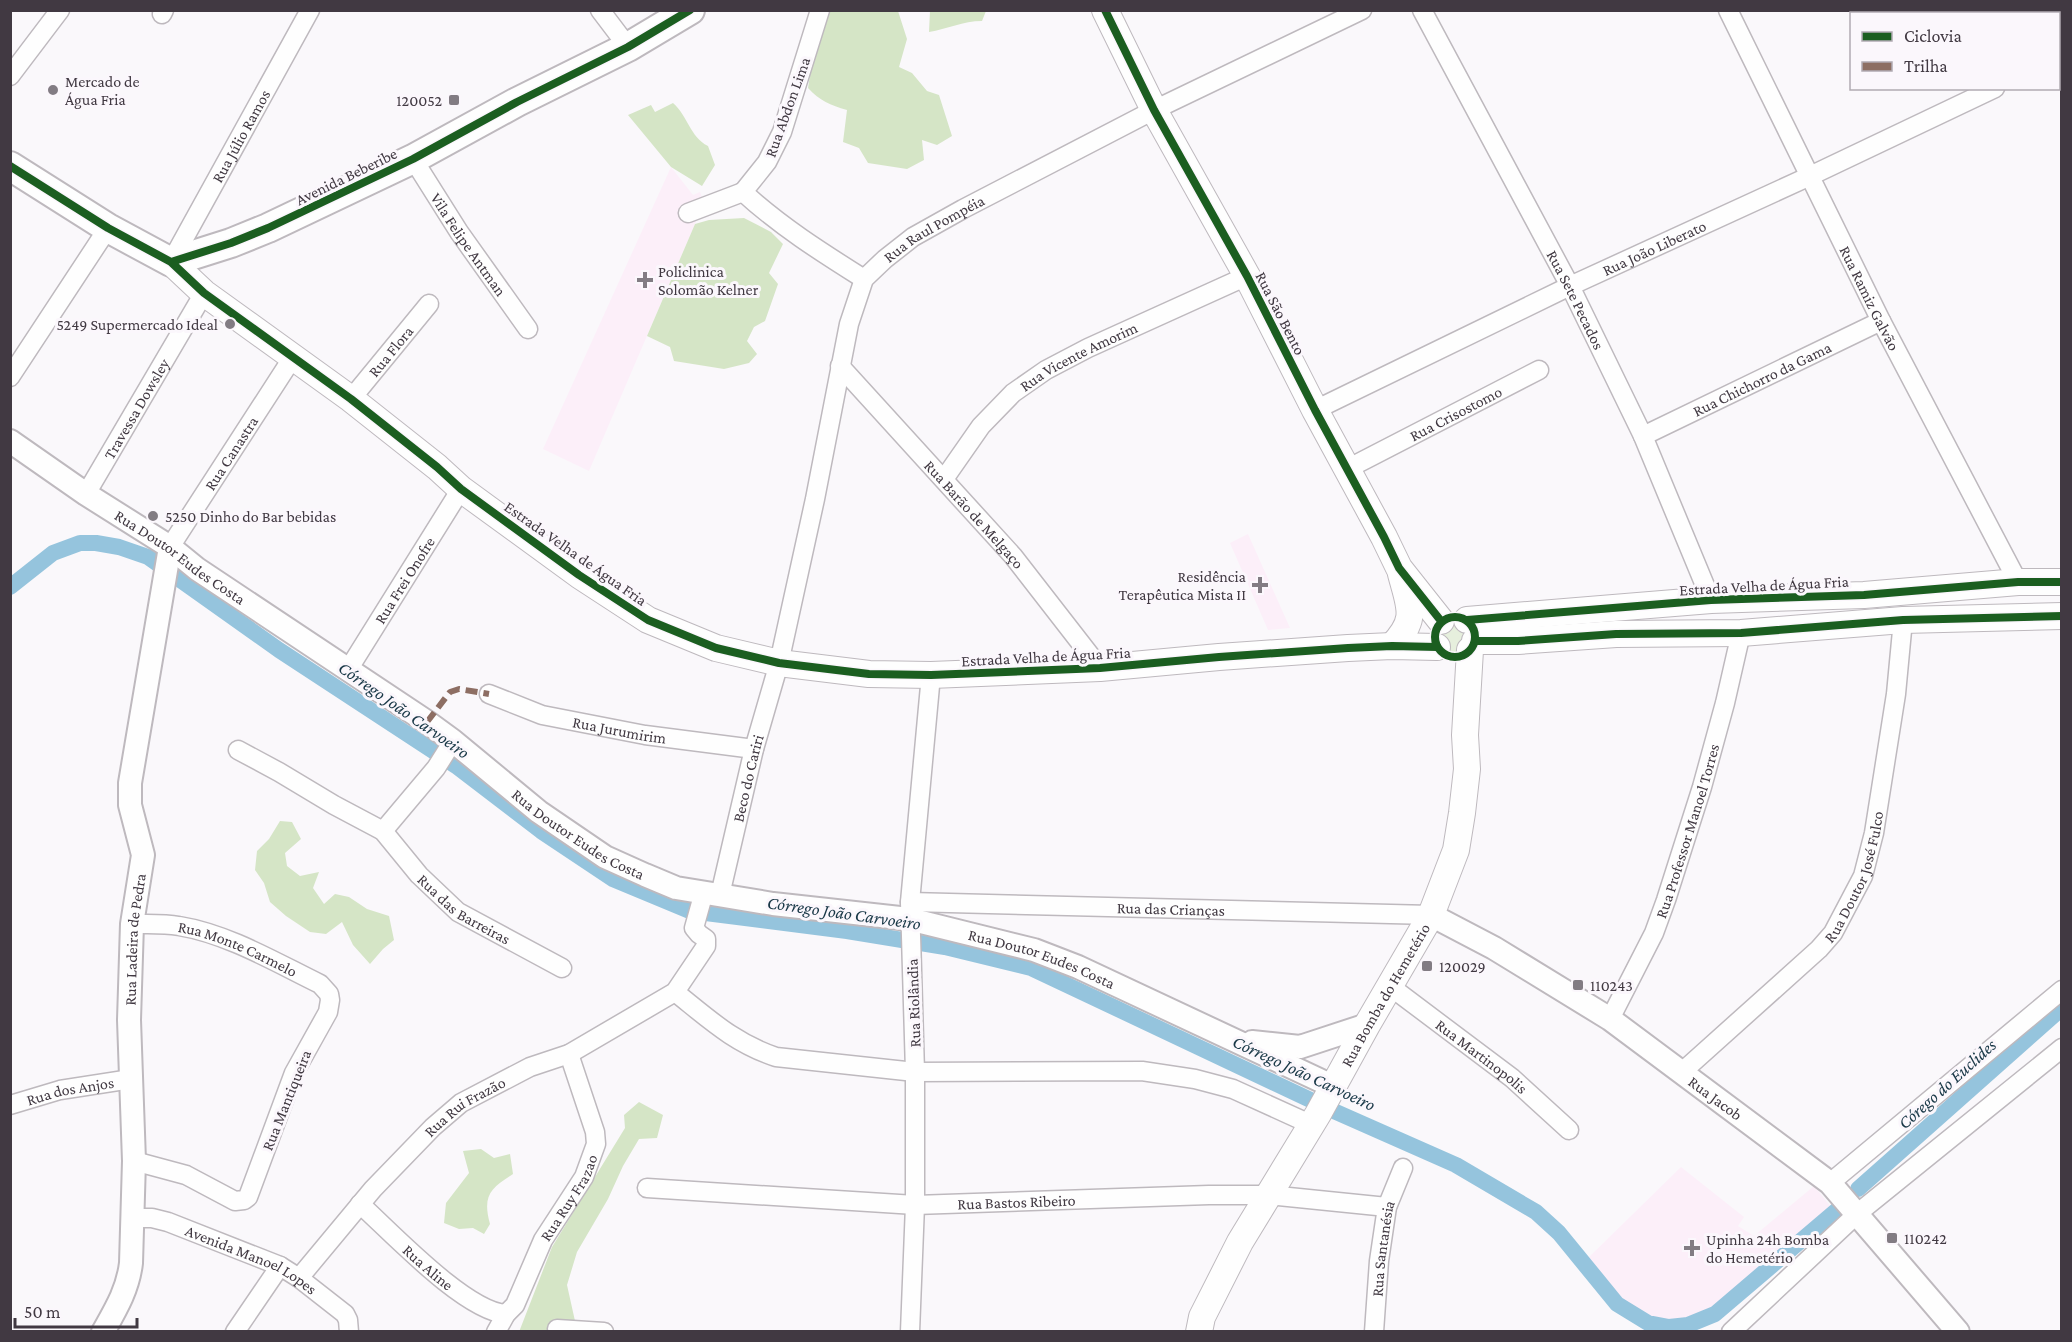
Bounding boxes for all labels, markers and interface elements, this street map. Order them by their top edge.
legend [1850,12,2060,90]
text: Ciclovia [1904,26,1962,46]
street label: Rua Abdon Lima [761,54,814,160]
text: Trilha [1904,56,1948,76]
place label: Mercado de Água Fria [65,73,140,109]
marker: Mercado de Água Fria [46,83,60,97]
street label: Rua Júlio Ramos [209,87,273,186]
place label: 120052 [396,92,442,109]
marker: 120052 [447,93,461,107]
street label: Avenida Beberibe [293,145,400,208]
street label: Vila Felipe Antman [428,190,510,300]
street label: Rua Raul Pompéia [880,191,988,266]
street label: Rua João Liberato [1600,217,1709,279]
street label: Rua Ramiz Galvão [1836,243,1903,353]
street label: Rua Sete Pecados [1543,247,1607,352]
place label: Policlinica Solomão Kelner [658,263,759,298]
street label: Rua São Bento [1252,269,1309,358]
marker: Policlinica Solomão Kelner [636,271,654,289]
place label: 5249 Supermercado Ideal [56,316,218,334]
marker: 5249 Supermercado Ideal [223,317,237,331]
street label: Rua Vicente Amorim [1017,319,1140,395]
street label: Rua Flora [365,322,417,380]
street label: Rua Chichorro da Gama [1690,338,1834,420]
street label: Travessa Dowsley [100,355,174,462]
street label: Rua Crisostomo [1407,383,1505,444]
street label: Rua Canastra [201,413,262,493]
street label: Rua Barão de Melgaço [921,457,1027,572]
street label: Estrada Velha de Água Fria [501,498,651,610]
street label: Rua Doutor Eudes Costa [112,507,249,608]
place label: 5250 Dinho do Bar bebidas [165,508,336,525]
marker: 5250 Dinho do Bar bebidas [146,509,160,523]
street label: Rua Frei Onofre [371,534,438,627]
place label: Residência Terapêutica Mista II [1119,568,1247,604]
street label: Estrada Velha de Água Fria [1679,573,1850,599]
marker: Residência Terapêutica Mista II [1251,576,1269,594]
street label: Estrada Velha de Água Fria [961,644,1132,670]
water label: Córrego João Carvoeiro [335,657,473,763]
street label: Rua Jurumirim [571,713,667,747]
street label: Beco do Cariri [729,733,767,824]
street label: Rua Professor Manoel Torres [1652,742,1722,920]
street label: Rua Doutor Eudes Costa [509,785,648,883]
street label: Rua Doutor José Fulco [1821,810,1886,946]
street label: Rua das Barreiras [414,871,513,948]
street label: Rua Ladeira de Pedra [121,872,149,1006]
water label: Córrego João Carvoeiro [766,892,922,934]
street label: Rua das Crianças [1117,899,1225,920]
street label: Rua Monte Carmelo [177,918,300,980]
street label: Rua Bomba do Hemetério [1338,920,1433,1070]
street label: Rua Doutor Eudes Costa [967,926,1118,992]
street label: Rua Riolândia [903,958,924,1048]
place label: 120029 [1439,958,1486,975]
marker: 120029 [1420,959,1434,973]
place label: 110243 [1590,977,1633,994]
marker: 110243 [1571,978,1585,992]
street label: Rua Martinopolis [1432,1016,1531,1097]
water label: Córrego João Carvoeiro [1230,1031,1379,1115]
water label: Córego do Euclides [1894,1035,2000,1133]
street label: Rua Mantiqueira [259,1047,316,1153]
street label: Rua Rui Frazão [421,1073,508,1140]
street label: Rua Jacob [1685,1073,1746,1124]
street label: Rua dos Anjos [24,1074,115,1109]
street label: Rua Ruy Frazao [537,1152,601,1244]
street label: Rua Bastos Ribeiro [957,1192,1076,1213]
street label: Rua Santanésia [1369,1197,1398,1297]
street label: Avenida Manoel Lopes [183,1222,320,1298]
place label: 110242 [1904,1230,1947,1247]
place label: Upinha 24h Bomba do Hemetério [1706,1231,1830,1266]
marker: 110242 [1885,1231,1899,1245]
marker: Upinha 24h Bomba do Hemetério [1683,1239,1701,1257]
street label: Rua Aline [399,1241,456,1294]
scale bar [15,1291,136,1329]
text: 50 m [24,1302,61,1322]

